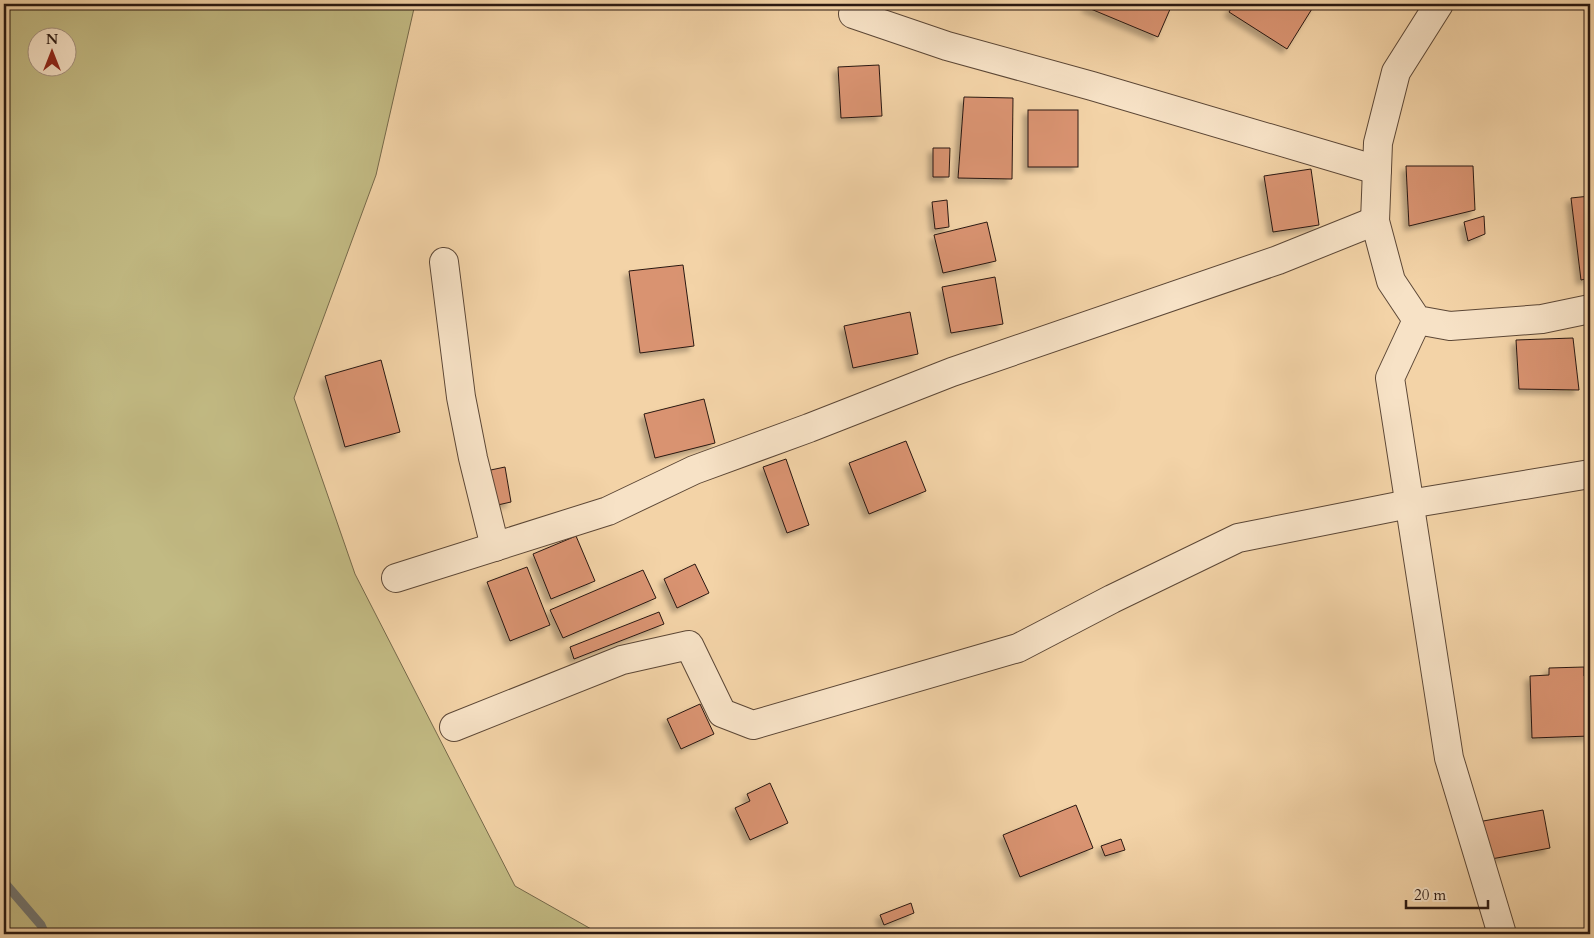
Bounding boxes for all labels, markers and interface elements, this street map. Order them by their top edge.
north arrow [28,28,78,78]
text: N [46,30,58,49]
scale bar [1406,878,1489,910]
text: 20 m [1414,885,1446,905]

